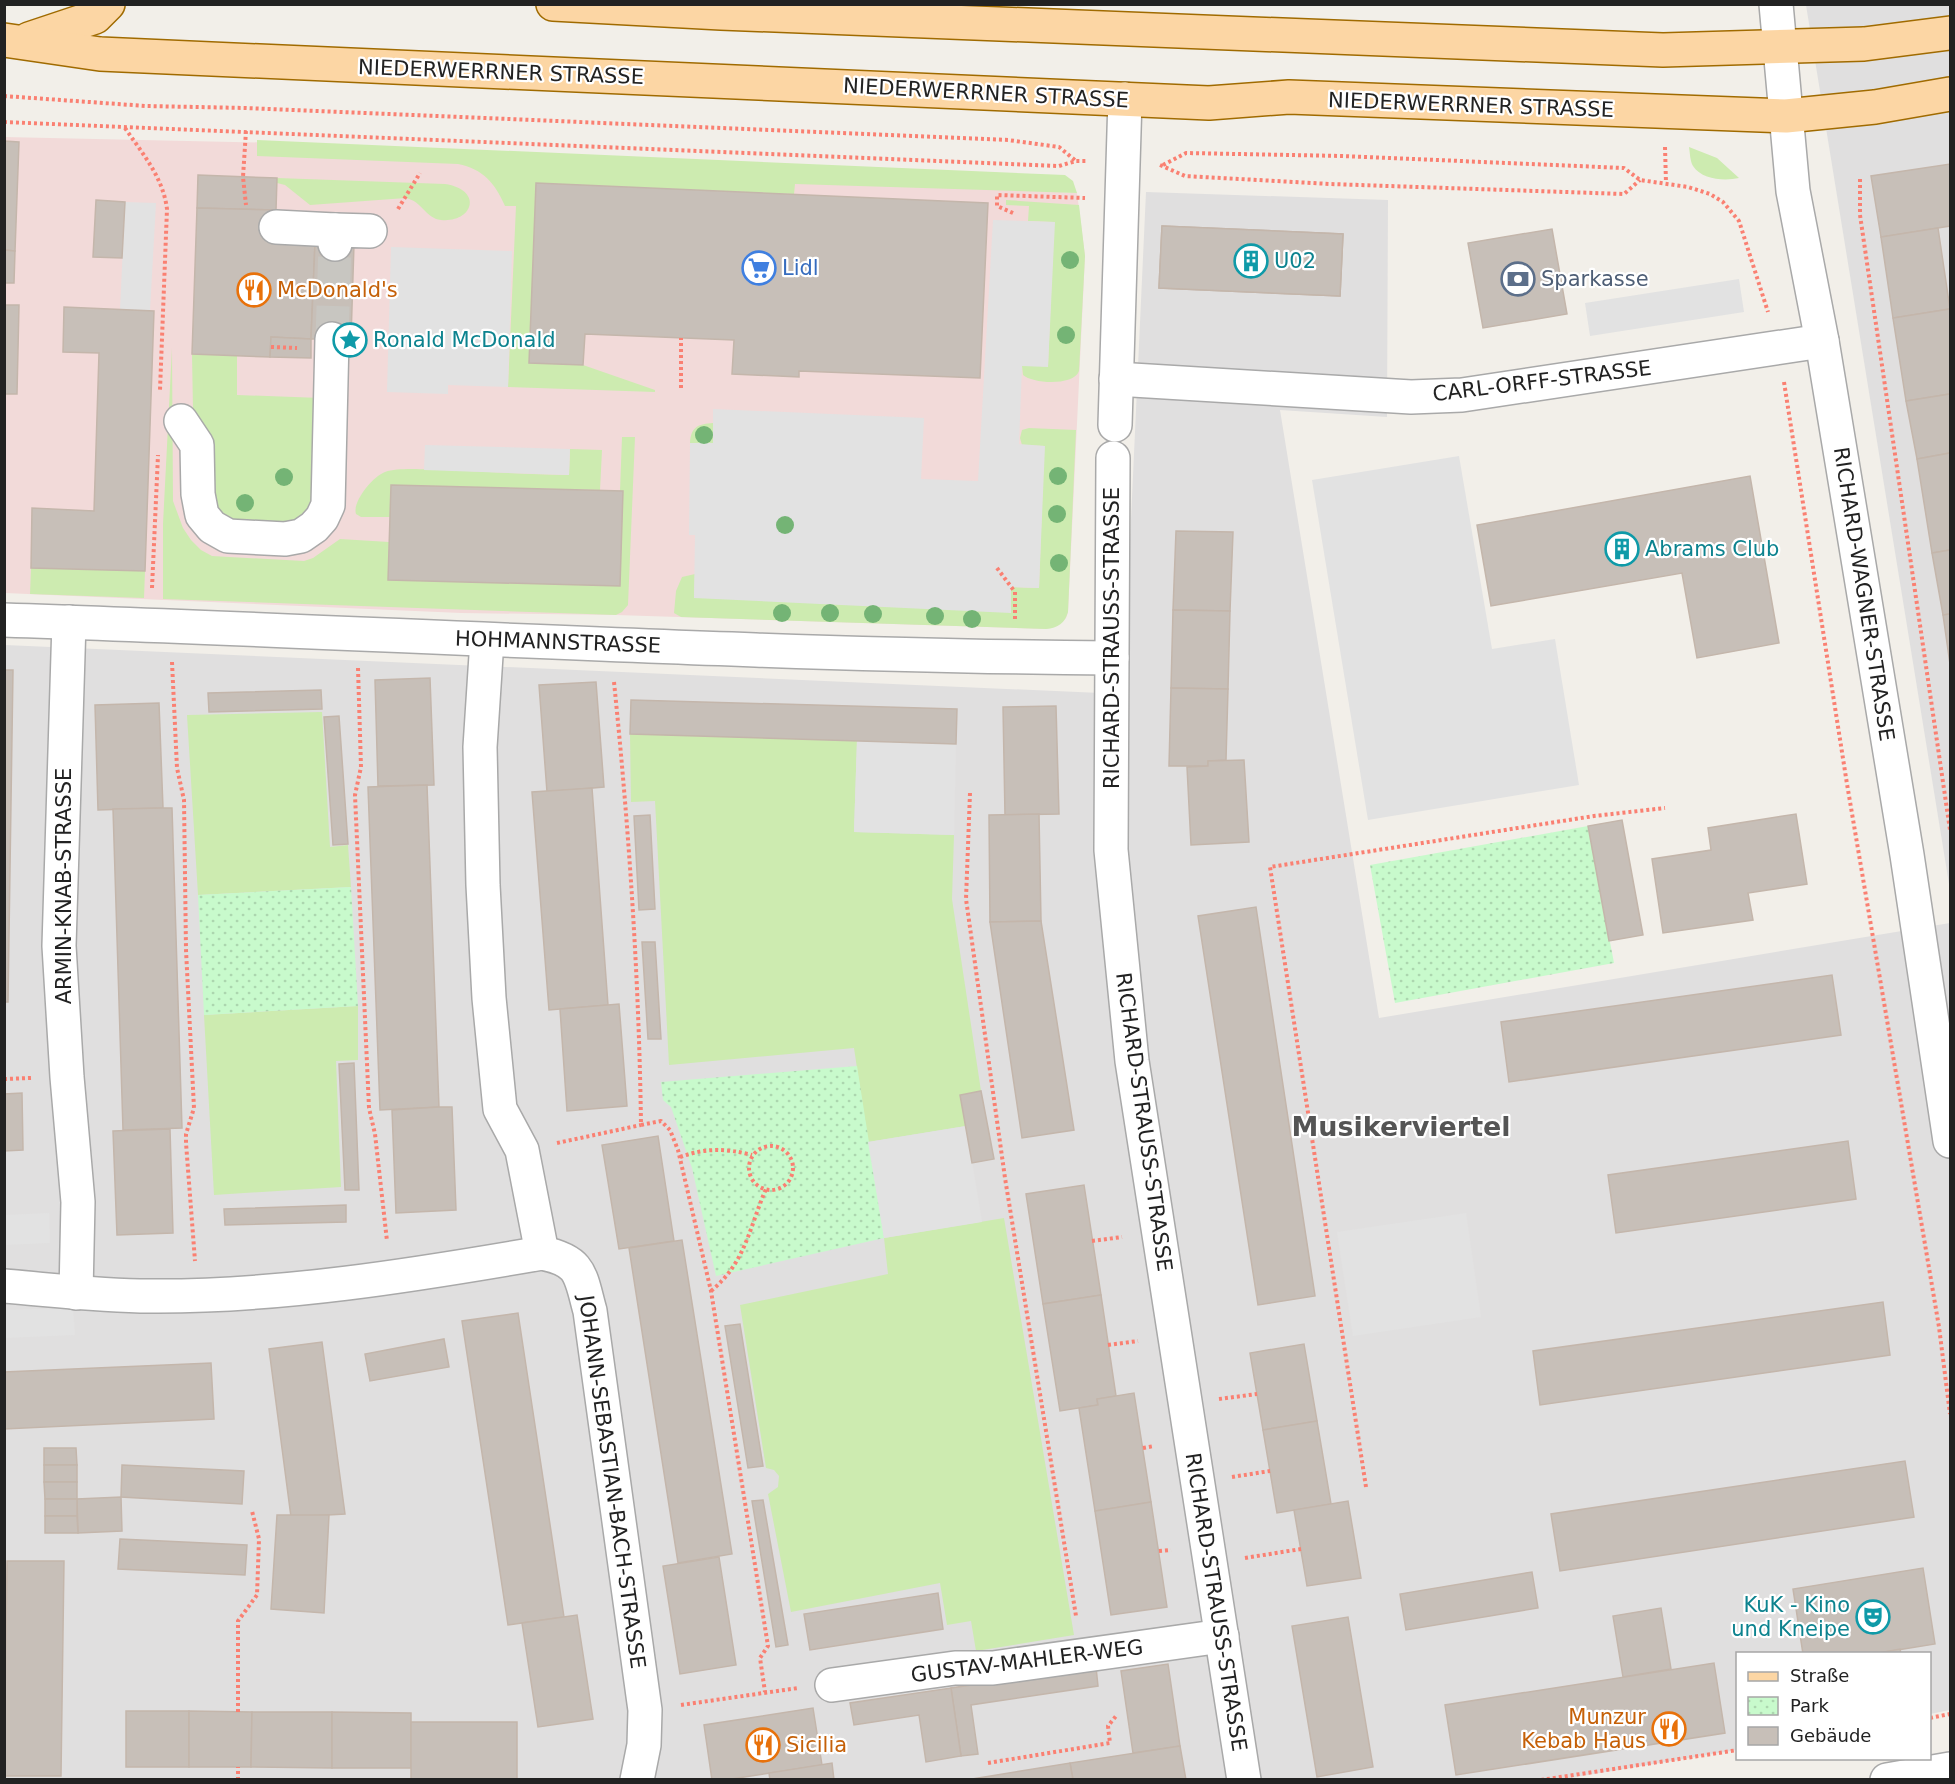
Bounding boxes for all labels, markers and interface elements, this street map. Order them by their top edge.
street label: NIEDERWERRNER STRASSE [358,55,644,89]
street label: NIEDERWERRNER STRASSE [843,74,1129,112]
street label: NIEDERWERRNER STRASSE [1328,88,1614,122]
building icon: U02 [1233,243,1269,279]
place label: U02 [1274,249,1316,273]
supermarket icon: Lidl [741,250,777,286]
place label: Lidl [782,256,819,280]
bank icon: Sparkasse [1500,261,1536,297]
place label: Sparkasse [1541,267,1649,291]
restaurant icon: McDonald's [236,272,272,308]
place label: McDonald's [277,278,398,302]
place icon: Ronald McDonald [332,322,368,358]
place label: Ronald McDonald [373,328,556,352]
street label: CARL-ORFF-STRASSE [1431,356,1653,406]
street label: RICHARD-WAGNER-STRASSE [1829,445,1899,743]
street label: RICHARD-STRAUSS-STRASSE [1100,487,1124,789]
building icon: Abrams Club [1604,531,1640,567]
place label: Abrams Club [1645,537,1779,561]
street label: HOHMANNSTRASSE [455,626,661,658]
street label: ARMIN-KNAB-STRASSE [52,768,76,1004]
street label: RICHARD-STRAUSS-STRASSE [1111,971,1177,1273]
district label: Musikerviertel [1291,1111,1511,1142]
street label: JOHANN-SEBASTIAN-BACH-STRASSE [574,1292,650,1670]
street label: RICHARD-STRAUSS-STRASSE [1181,1451,1251,1753]
place label: KuK - Kino und Kneipe [1731,1593,1850,1641]
theatre icon: KuK - Kino und Kneipe [1855,1599,1891,1635]
street label: GUSTAV-MAHLER-WEG [909,1635,1145,1687]
legend [1736,1652,1931,1760]
text: Straße [1790,1665,1849,1686]
text: Park [1790,1695,1829,1716]
place label: Munzur Kebab Haus [1521,1705,1646,1753]
restaurant icon: Munzur Kebab Haus [1651,1711,1687,1747]
text: Gebäude [1790,1725,1871,1746]
restaurant icon: Sicilia [745,1727,781,1763]
place label: Sicilia [786,1733,847,1757]

